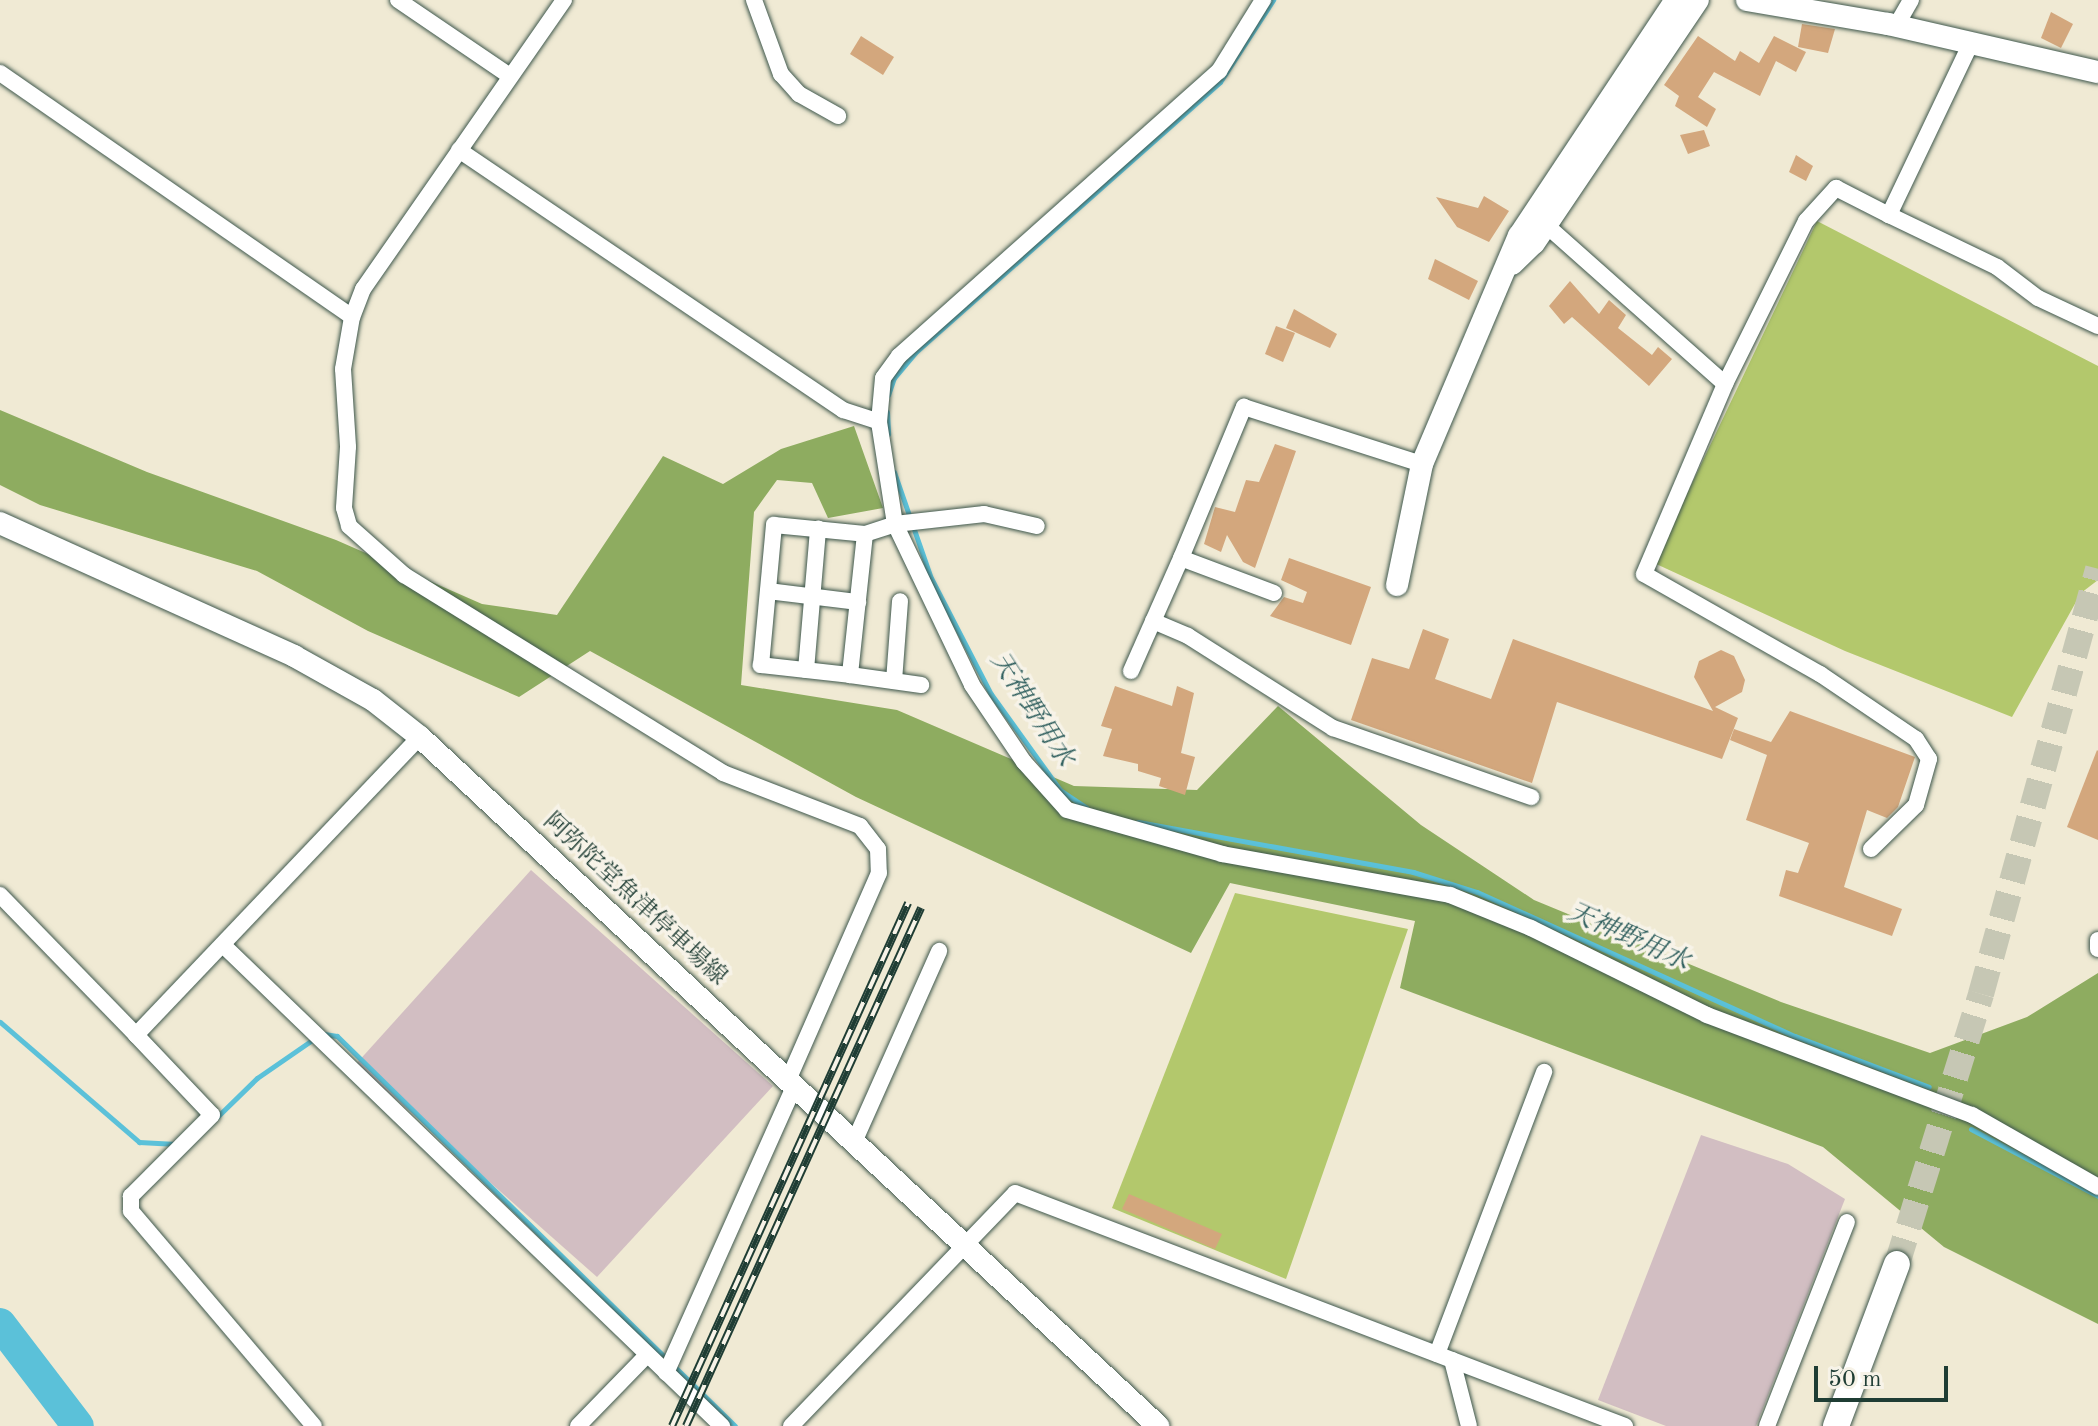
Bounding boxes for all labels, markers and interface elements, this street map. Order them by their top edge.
water label: 天神野用水 [983,647,1079,773]
street label: 阿弥陀堂魚津停車場線 [536,808,732,992]
water label: 天神野用水 [1562,897,1694,979]
scale bar [1818,1350,1952,1400]
text: 50 m [1828,1368,1882,1392]

